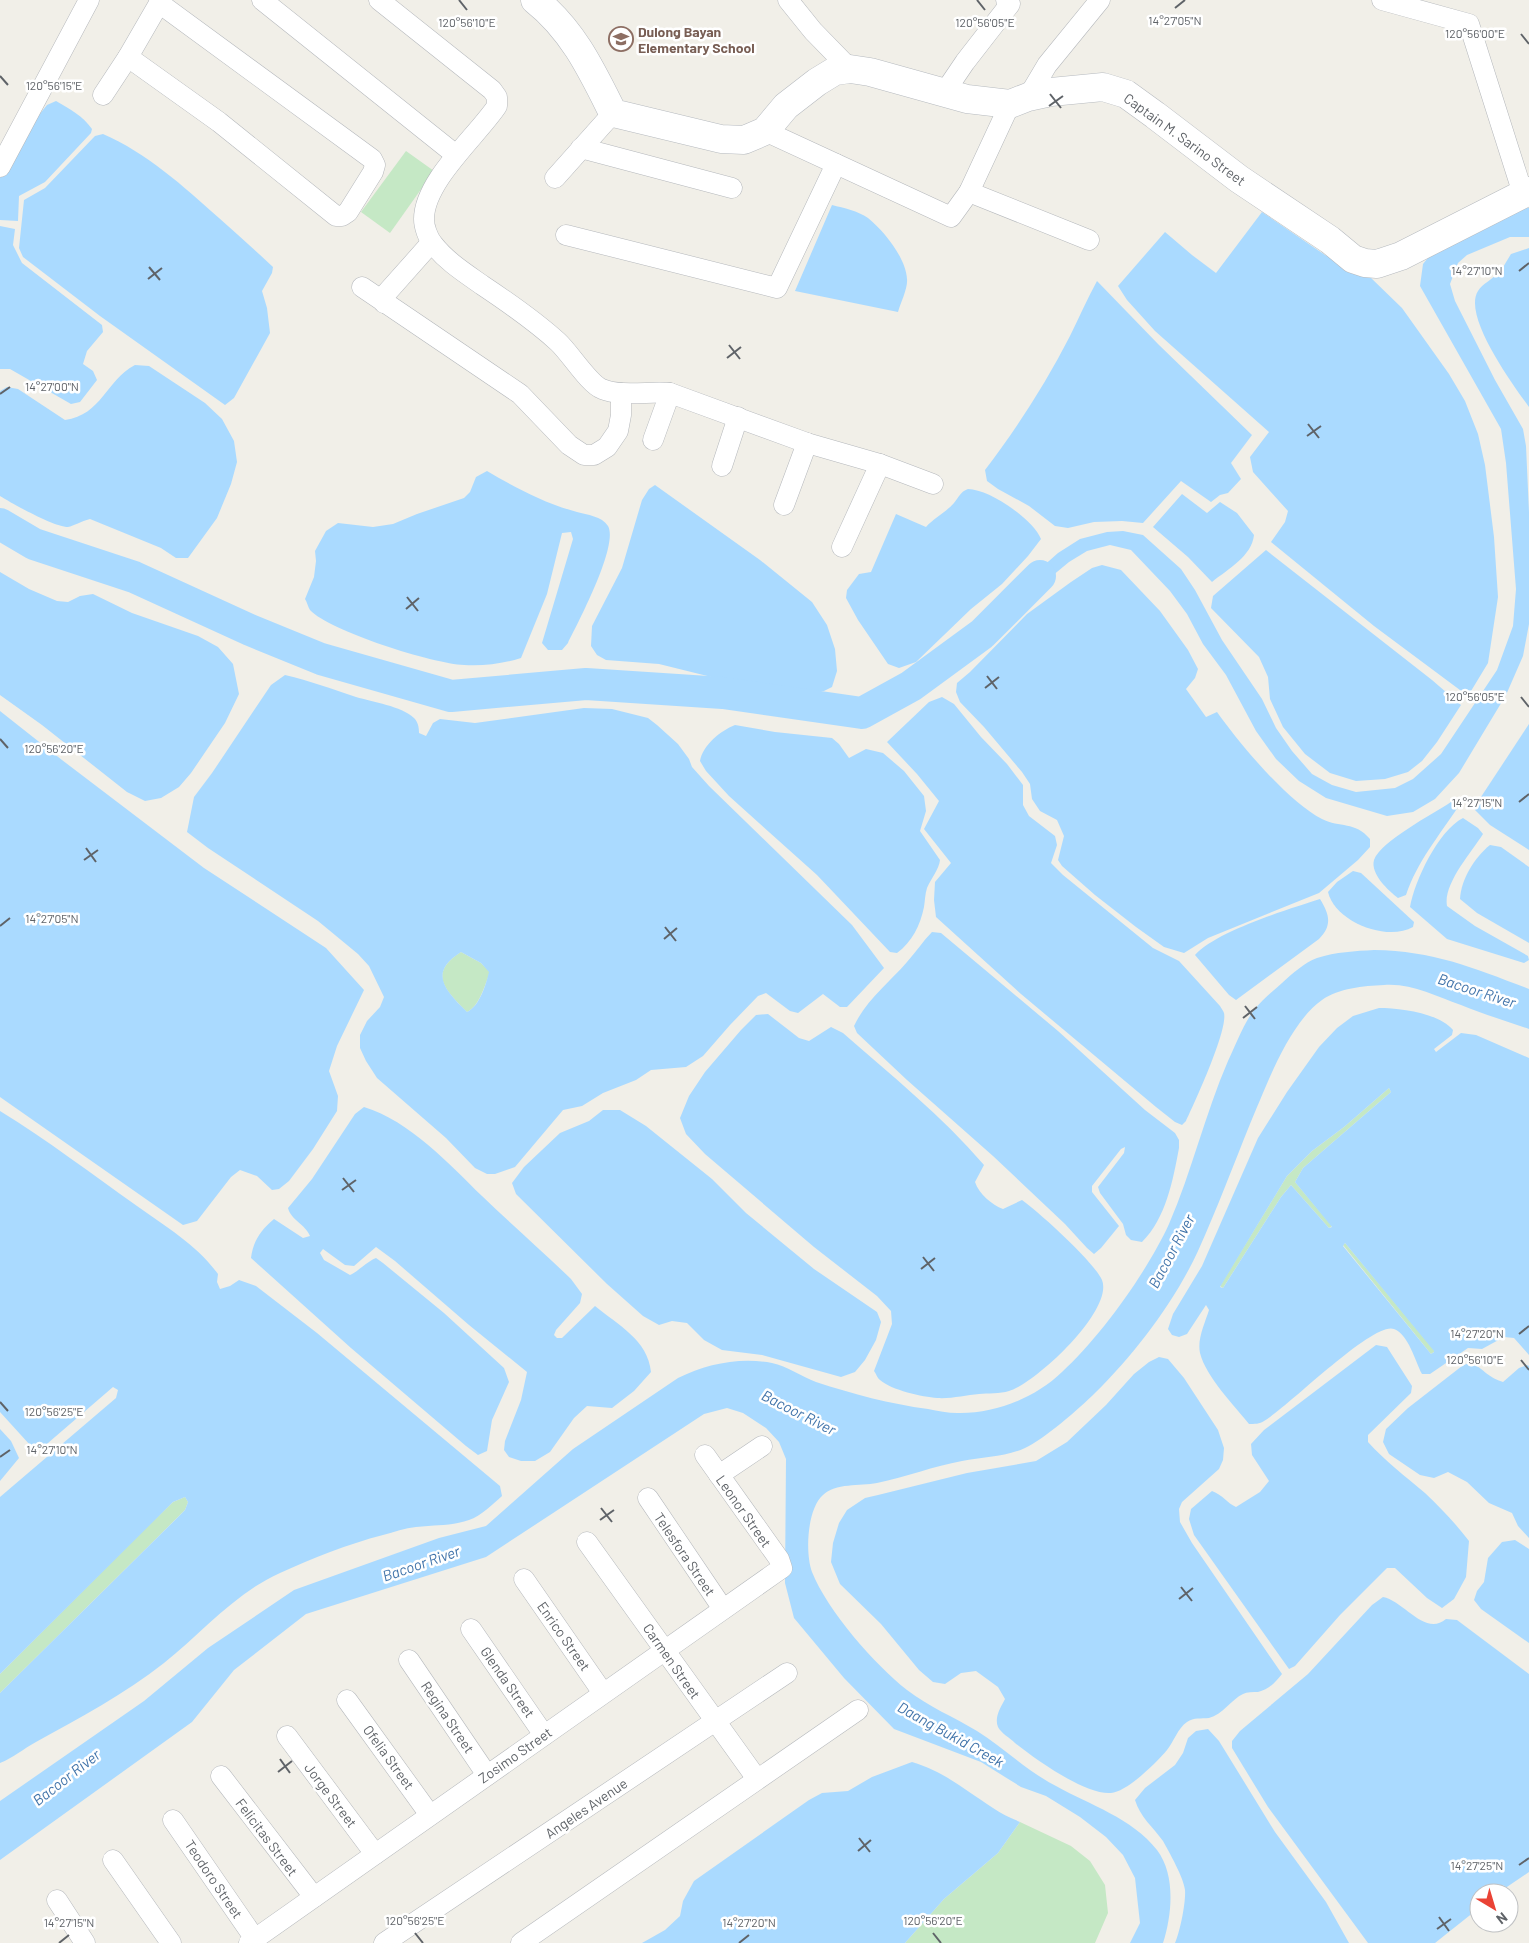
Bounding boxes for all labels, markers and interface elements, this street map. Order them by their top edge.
text: 14°27'05"N [1148,13,1202,27]
text: 120°56'10"E [438,15,496,29]
text: 120°56'05"E [955,15,1015,29]
place label: Dulong Bayan Elementary School [638,23,755,56]
school or university icon: Dulong Bayan Elementary School [608,26,634,52]
text: 120°56'00"E [1445,26,1505,40]
text: 120°56'15"E [26,78,82,92]
street label: Captain M. Sarino Street [1121,89,1249,189]
text: 14°27'10"N [1451,263,1503,277]
text: 14°27'00"N [25,379,79,393]
text: 120°56'05"E [1445,689,1505,703]
text: 120°56'20"E [24,741,84,755]
text: 14°27'15"N [1452,795,1502,809]
text: 14°27'05"N [25,911,79,925]
water label: Bacoor River [1436,969,1519,1011]
water label: Bacoor River [1144,1211,1198,1291]
text: 14°27'20"N [1450,1326,1504,1340]
text: 120°56'10"E [1446,1352,1504,1366]
water label: Bacoor River [759,1386,840,1439]
text: 120°56'25"E [25,1404,83,1418]
text: 14°27'10"N [26,1442,78,1456]
street label: Leonor Street [713,1472,775,1550]
street label: Telesfora Street [651,1509,719,1599]
water label: Bacoor River [380,1541,463,1585]
street label: Enrico Street [534,1598,594,1674]
street label: Carmen Street [640,1620,704,1702]
street label: Glenda Street [477,1643,539,1721]
street label: Regina Street [418,1678,478,1756]
water label: Daang Bukid Creek [895,1697,1008,1771]
street label: Ofelia Street [360,1721,418,1793]
street label: Zosimo Street [475,1723,555,1787]
water label: Bacoor River [29,1745,104,1809]
street label: Jorge Street [301,1759,361,1831]
street label: Angeles Avenue [542,1774,630,1842]
street label: Felicitas Street [232,1795,302,1879]
street label: Teodoro Street [182,1837,246,1921]
text: 14°27'25"N [1451,1858,1503,1872]
north arrow [1469,1883,1519,1933]
text: N [1493,1909,1511,1928]
text: 120°56'25"E [386,1913,444,1927]
text: 120°56'20"E [903,1913,963,1927]
text: 14°27'15"N [44,1915,94,1929]
text: 14°27'20"N [722,1915,776,1929]

